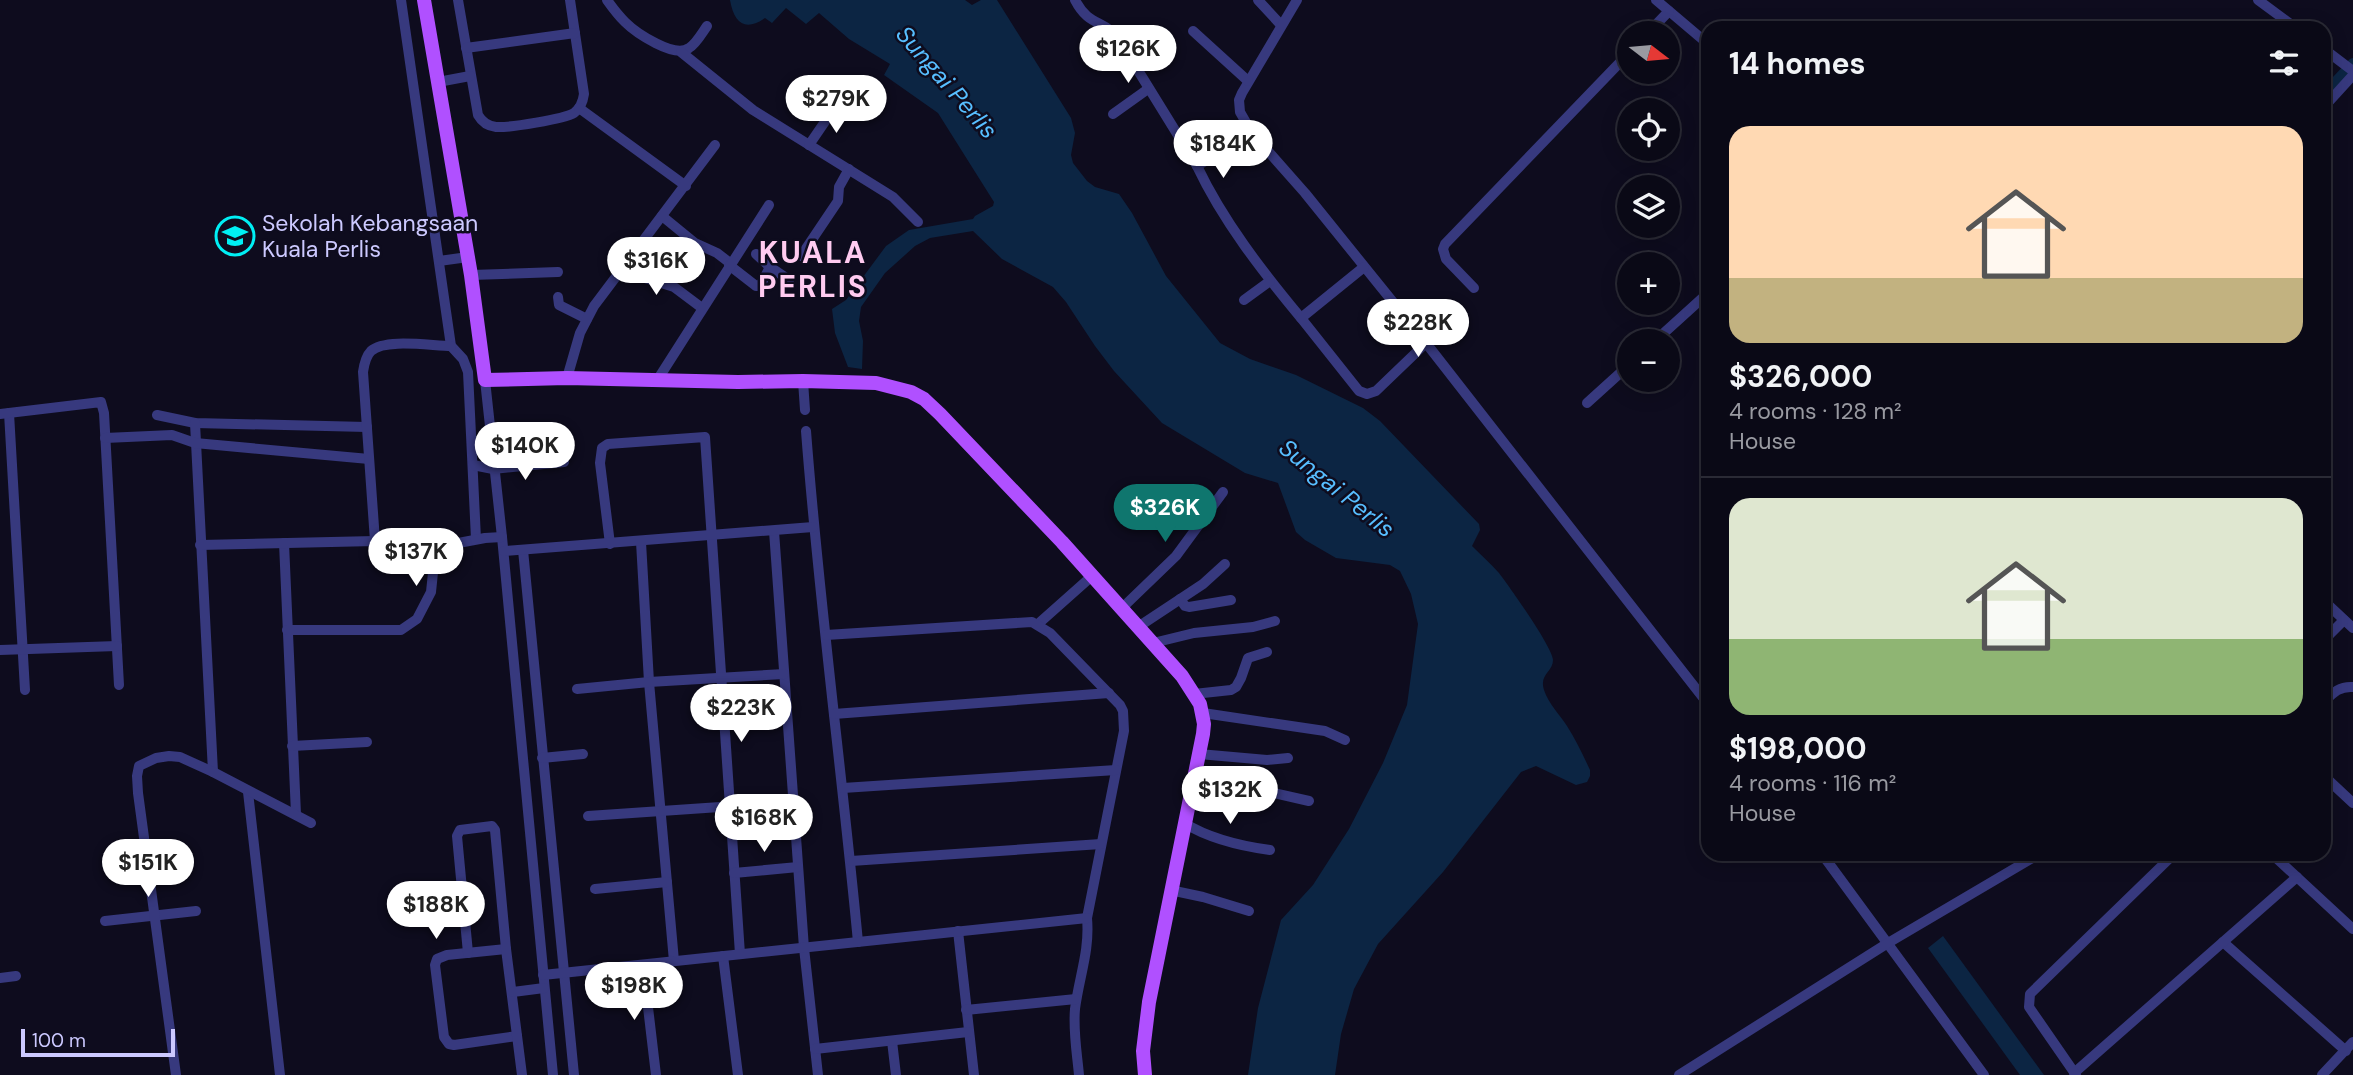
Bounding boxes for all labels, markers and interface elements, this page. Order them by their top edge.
water label: Sungai Perlis [889,19,1005,145]
north arrow [1617,21,1680,84]
map controls [1617,21,1680,392]
pin: $126K [1079,25,1177,85]
text: $126K [1095,33,1161,63]
text: 14 homes [1729,44,1866,83]
icon: filters [2265,44,2303,82]
pin: $279K [787,76,885,135]
text: $279K [802,83,870,113]
button: locate [1617,98,1680,161]
pin: $184K [1174,120,1272,180]
text: $184K [1190,128,1256,158]
icon: home [1953,171,2079,297]
button: layers [1617,175,1680,238]
place label: Sekolah Kebangsaan Kuala Perlis [262,208,478,264]
school or university icon: Sekolah Kebangsaan Kuala Perlis [214,215,256,257]
district label: KUALA PERLIS [758,233,868,306]
pin: $316K [607,238,705,297]
text: $316K [623,245,689,275]
button: + [1617,252,1680,315]
pin: $228K [1369,300,1467,359]
text: $228K [1383,307,1453,337]
button: − [1617,329,1680,392]
text: $326,000 [1729,357,1872,396]
text: 4 rooms · 128 m² [1729,396,1901,426]
pin: $140K [476,422,574,482]
text: House [1729,426,1796,456]
text: $140K [491,430,559,460]
water label: Sungai Perlis [1273,432,1401,544]
pin: $326K [1116,484,1214,544]
text: $326K [1130,492,1200,522]
pin: $137K [367,528,465,588]
text: $137K [384,536,448,566]
icon: home [1953,543,2079,669]
pin: $223K [692,684,790,744]
text: $223K [706,692,776,722]
text: $198,000 [1729,729,1867,768]
pin: $132K [1181,766,1279,826]
text: 4 rooms · 116 m² [1729,768,1896,798]
text: $132K [1198,774,1262,804]
pin: $168K [715,794,813,854]
text: House [1729,798,1796,828]
text: $168K [731,802,797,832]
pin: $151K [99,839,197,899]
text: $151K [118,847,178,877]
pin: $188K [387,881,485,941]
text: $188K [403,889,469,919]
pin: $198K [585,962,683,1022]
text: $198K [601,970,667,1000]
scale bar [21,1026,175,1058]
text: 100 m [32,1028,86,1053]

